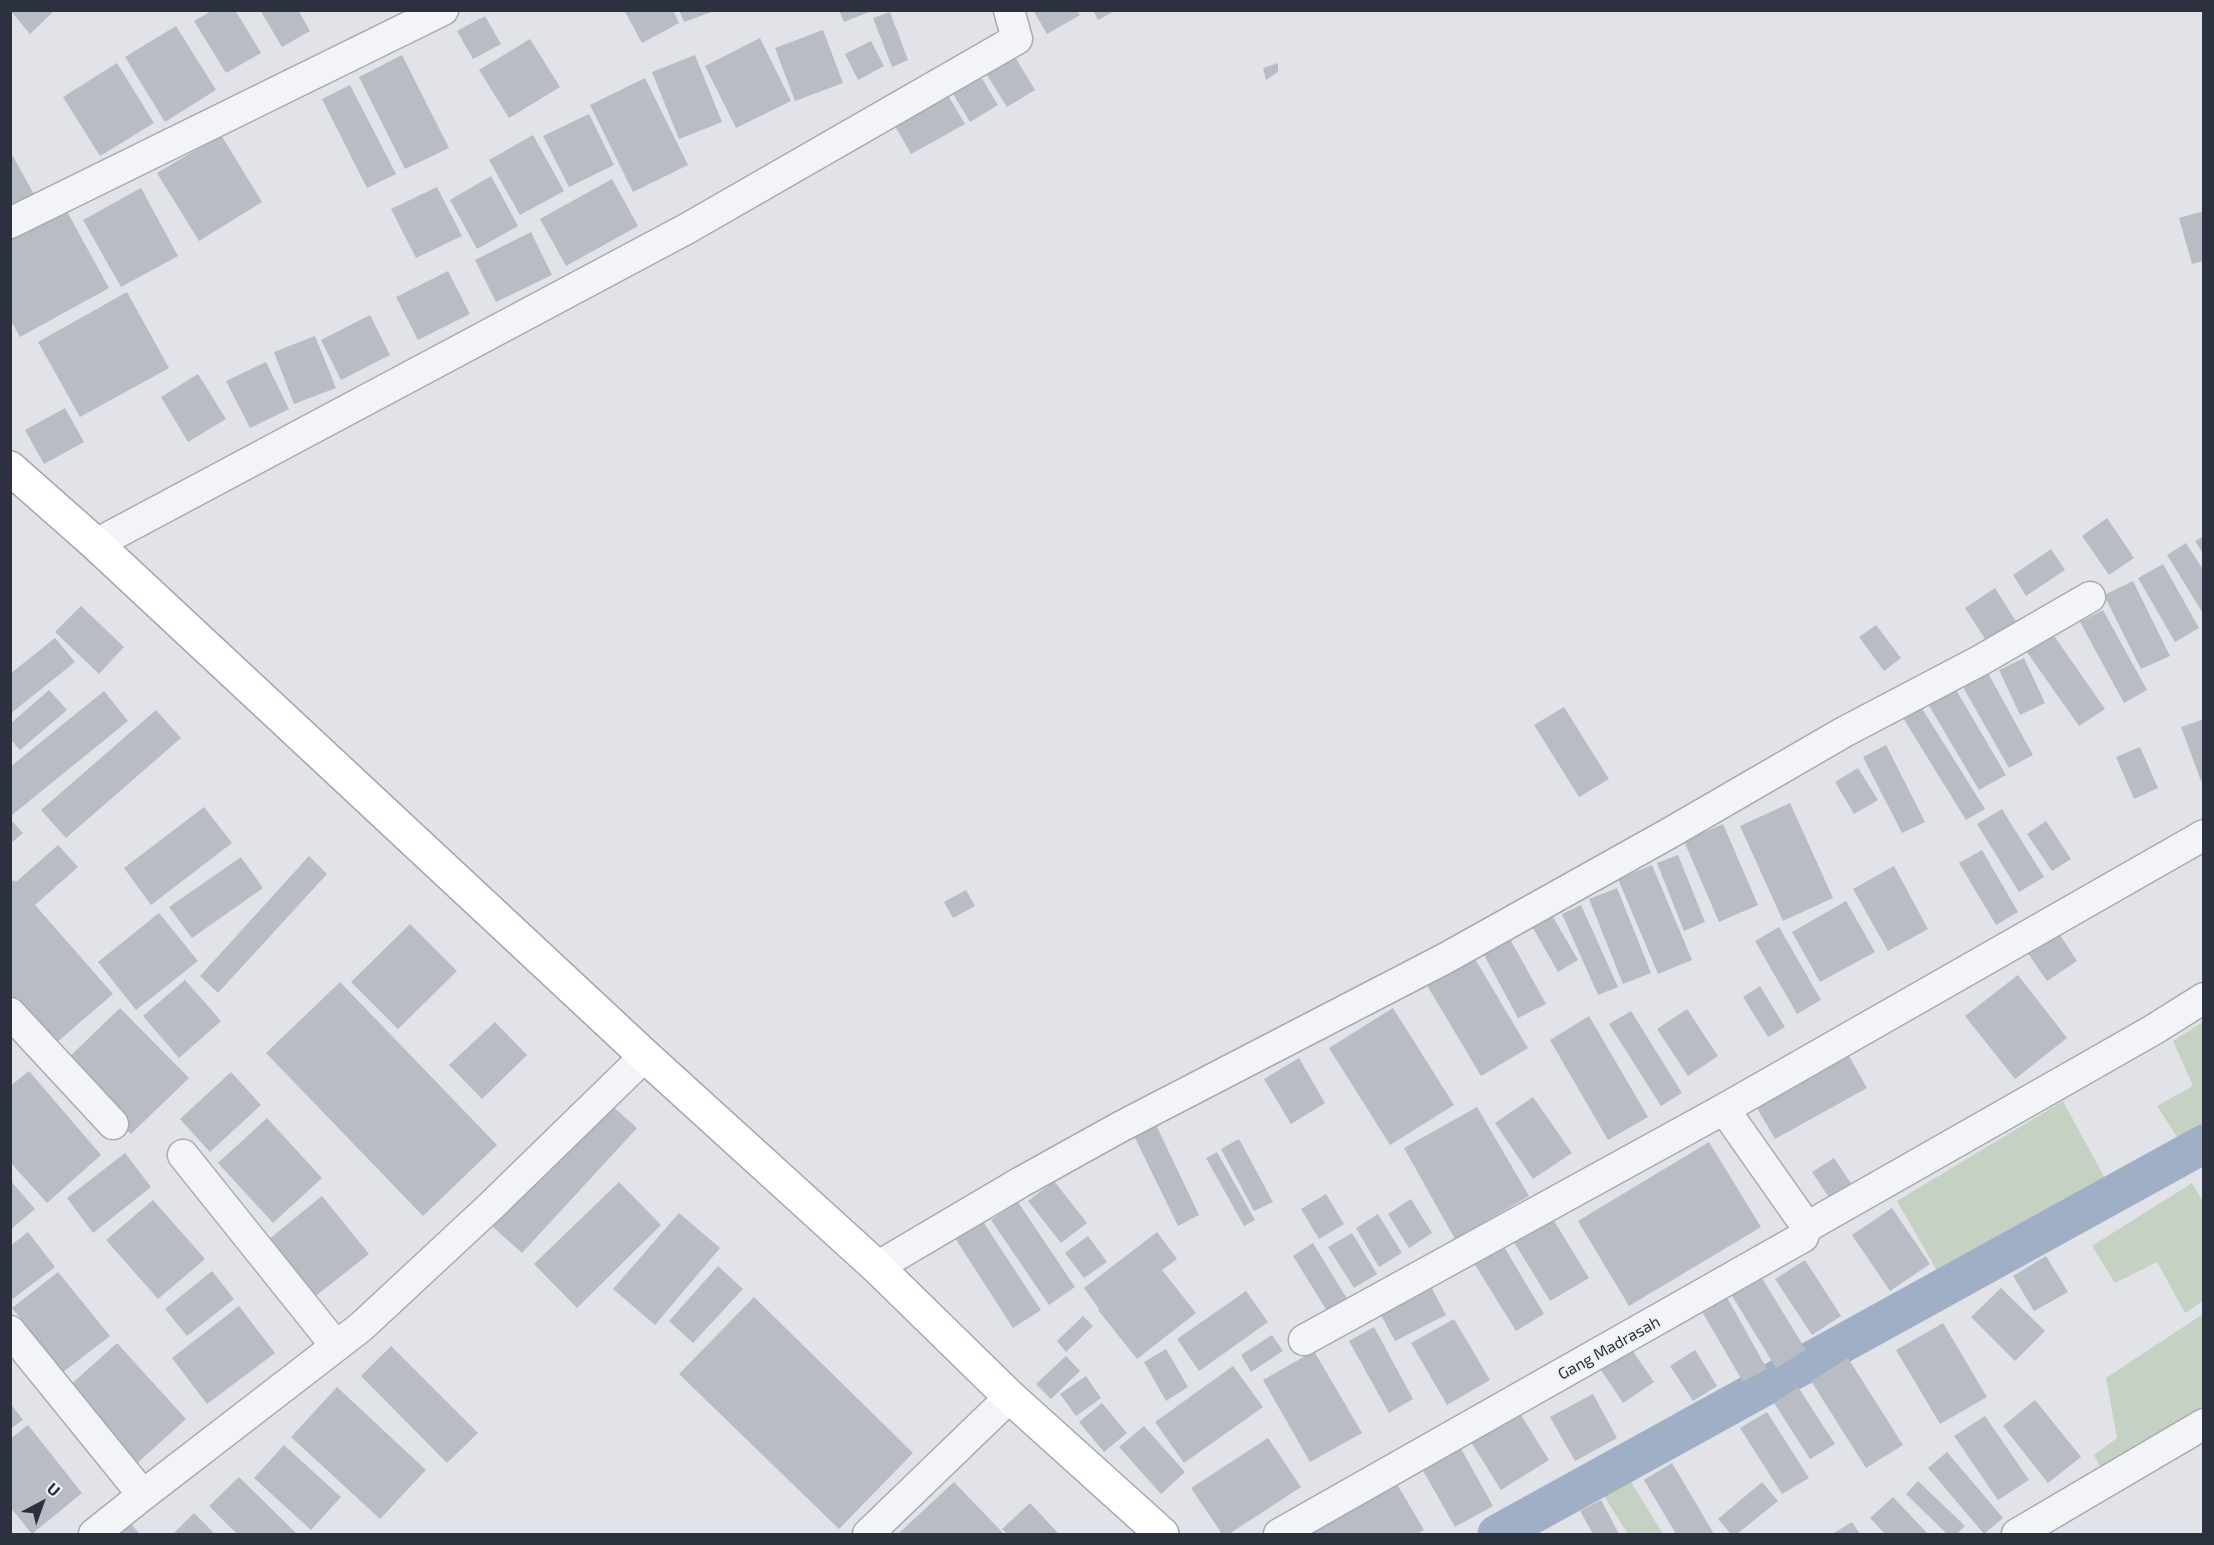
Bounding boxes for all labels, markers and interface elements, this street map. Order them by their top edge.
street label: Gang Madrasah [1554,1312,1664,1384]
north arrow [12,1473,72,1533]
text: U [44,1478,65,1500]

